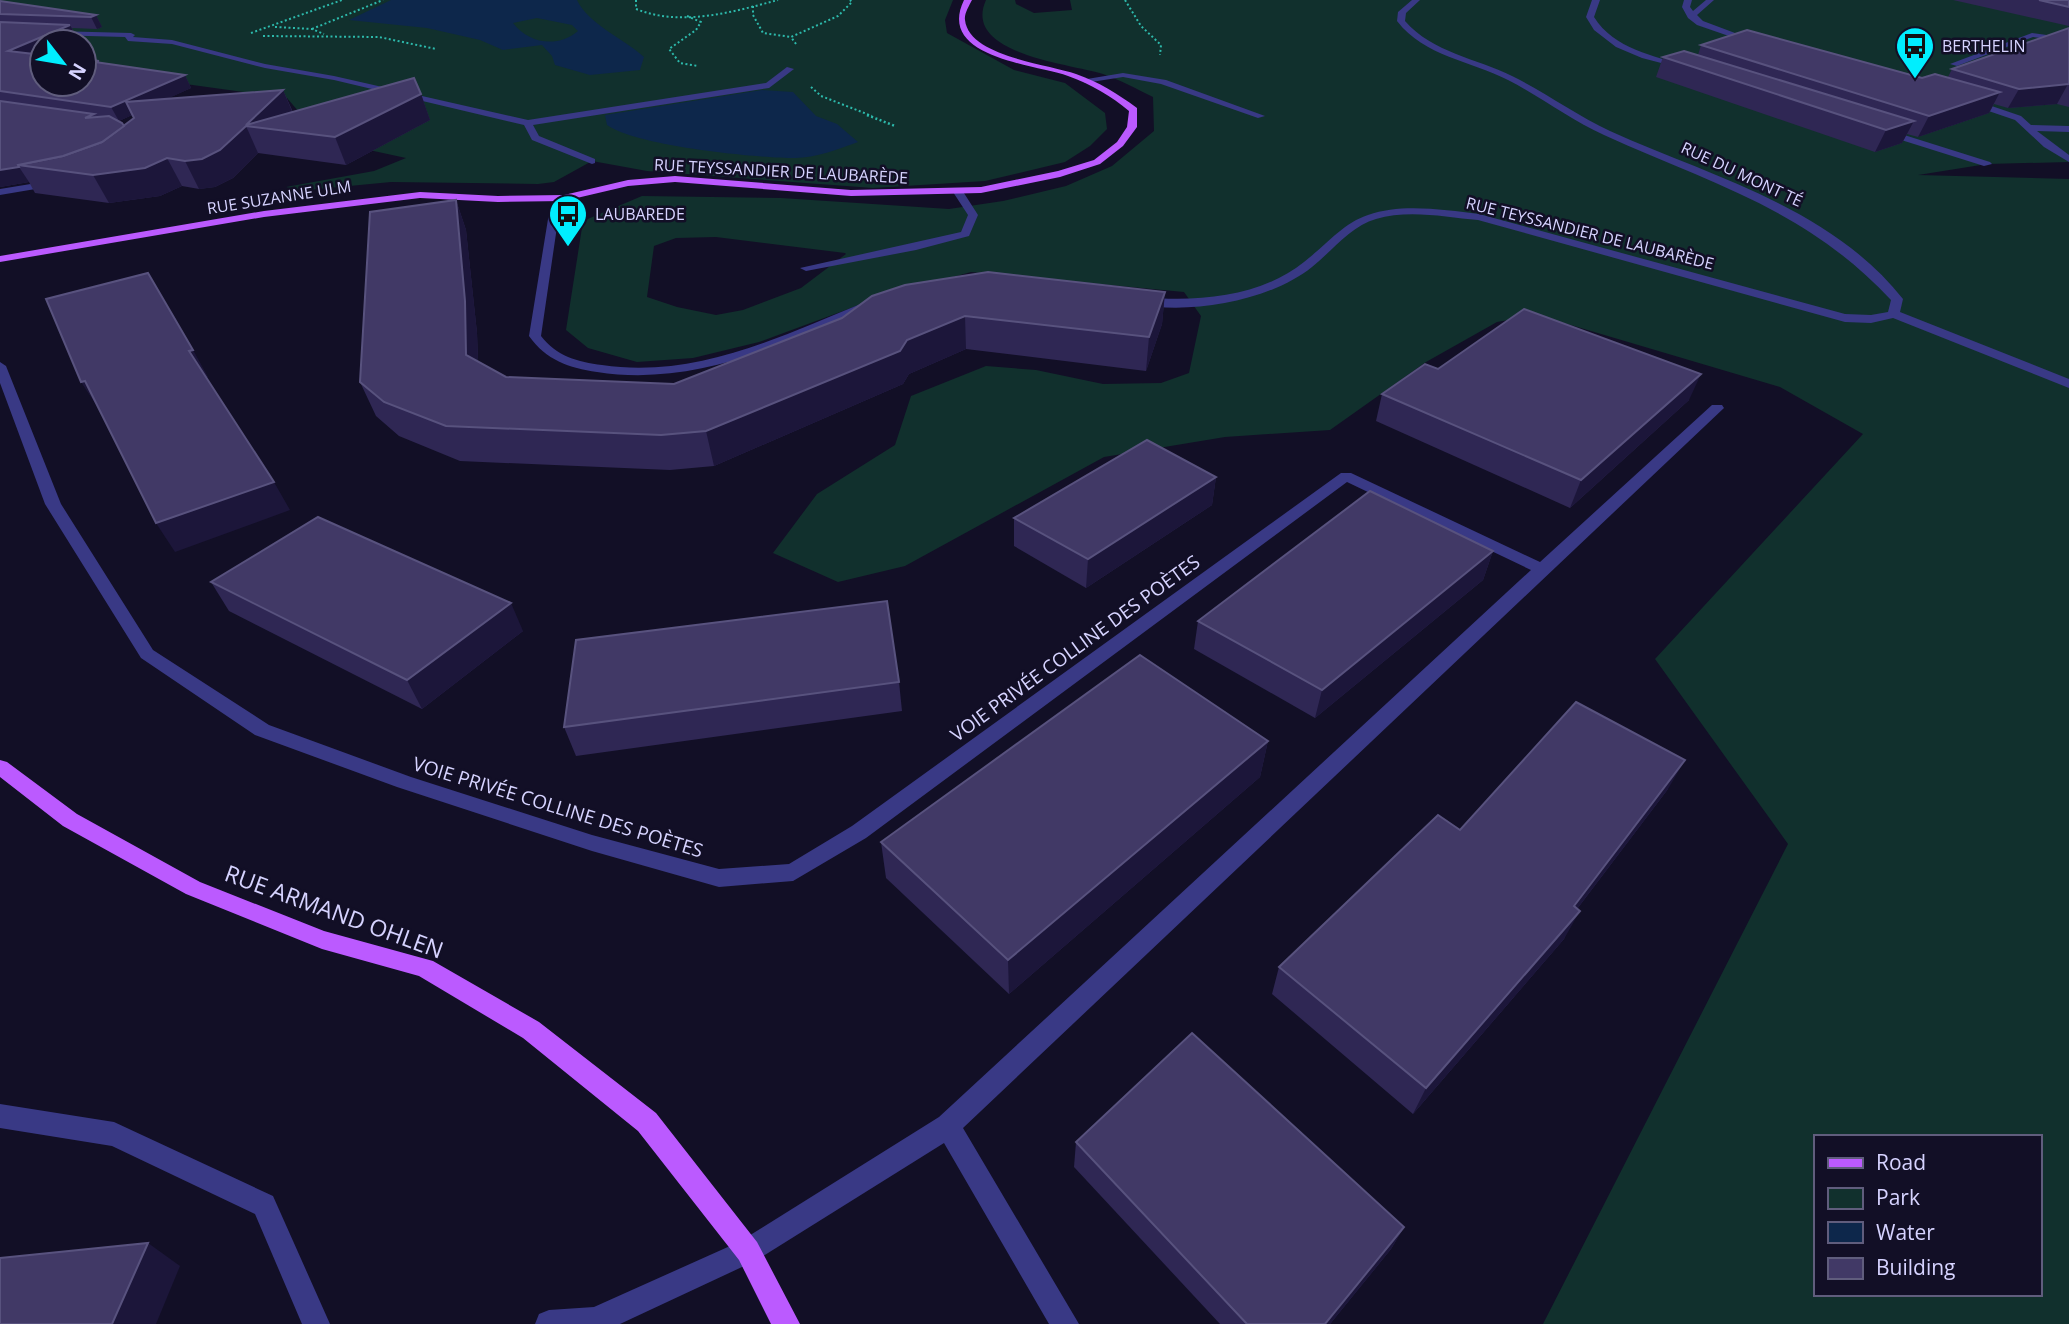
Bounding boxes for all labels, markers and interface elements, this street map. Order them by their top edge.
bus stop icon: BERTHELIN [1894,25,1936,80]
north arrow [28,28,98,98]
place label: BERTHELIN [1942,35,2025,57]
text: N [62,58,93,85]
street label: RUE DU MONT TÉ [1678,136,1806,212]
street label: RUE TEYSSANDIER DE LAUBARÈDE [653,153,909,189]
street label: RUE SUZANNE ULM [205,175,353,219]
street label: RUE TEYSSANDIER DE LAUBARÈDE [1464,192,1716,274]
bus stop icon: LAUBAREDE [547,193,589,248]
place label: LAUBAREDE [595,203,685,225]
street label: VOIE PRIVÉE COLLINE DES POÈTES [945,549,1205,747]
street label: VOIE PRIVÉE COLLINE DES POÈTES [410,750,706,864]
street label: RUE ARMAND OHLEN [221,857,448,966]
legend [1814,1135,2041,1296]
text: Road [1876,1148,1926,1176]
text: Park [1876,1183,1920,1211]
text: Water [1876,1218,1935,1246]
text: Building [1876,1253,1955,1281]

